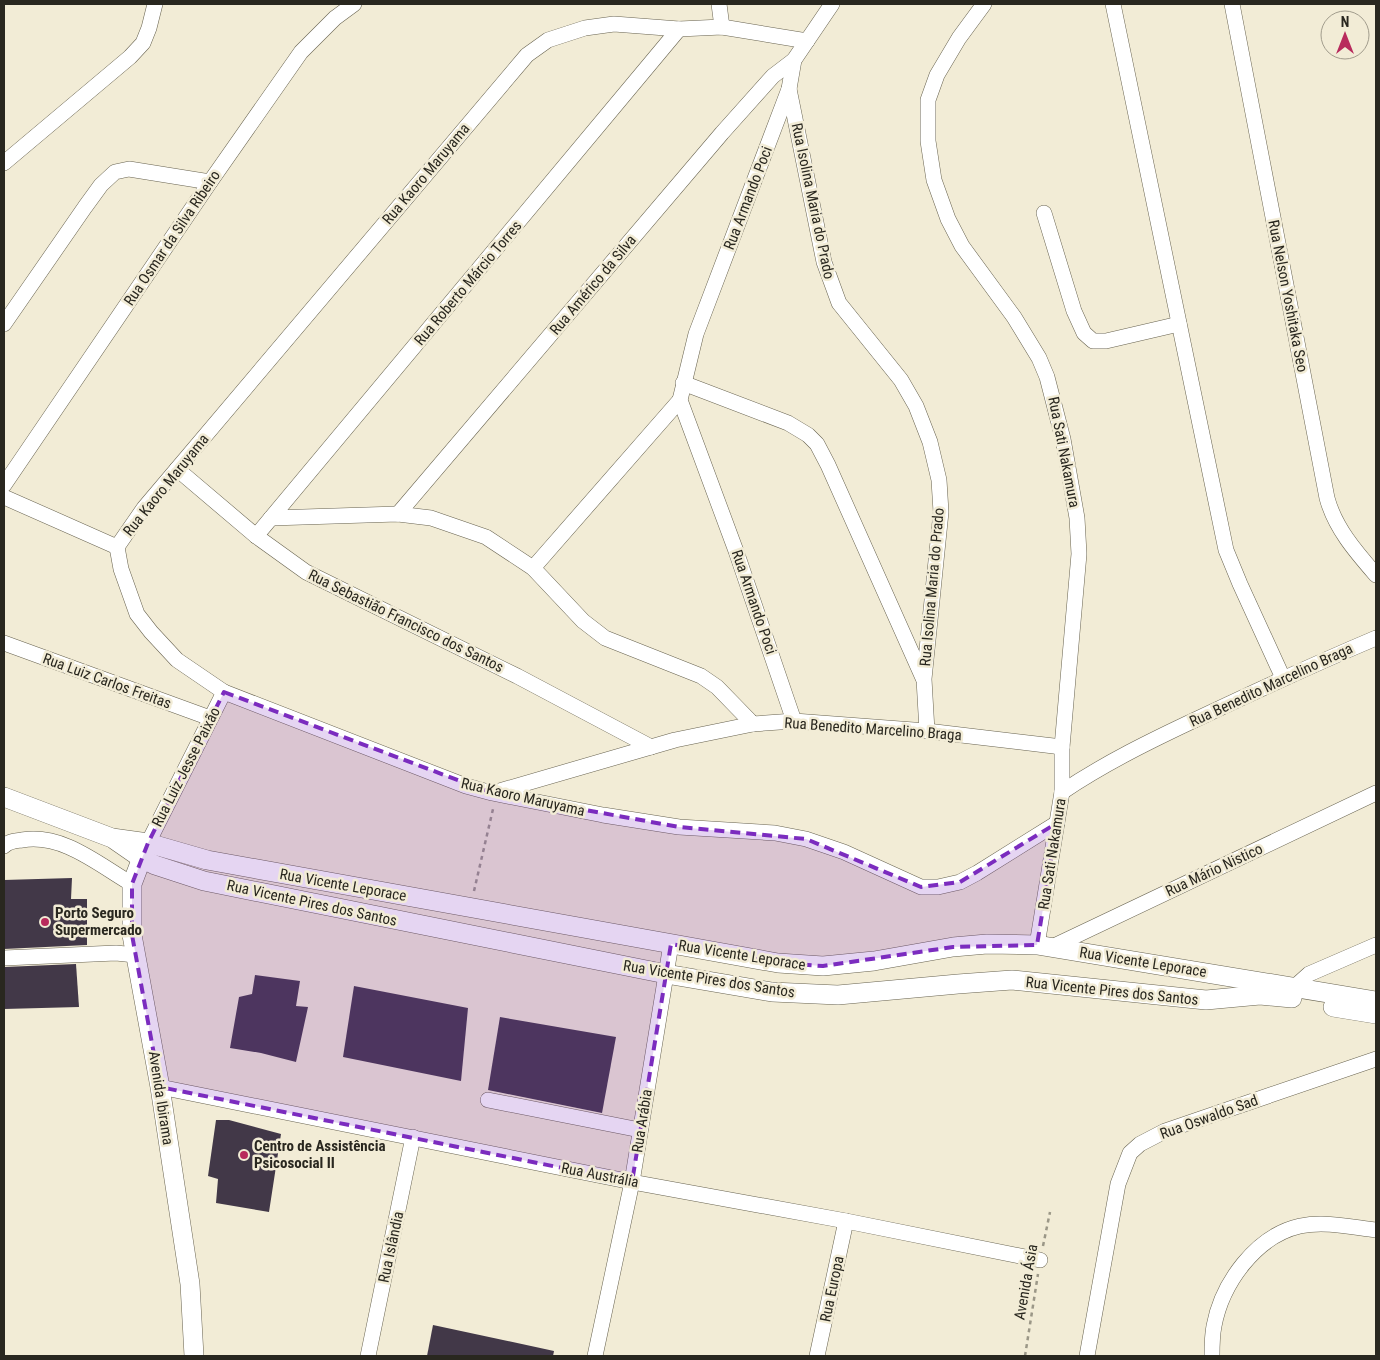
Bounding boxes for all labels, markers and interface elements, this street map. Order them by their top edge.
north arrow [1320,10,1370,60]
text: N [1341,14,1349,30]
street label: Rua Kaoro Maruyama [379,120,473,228]
street label: Rua Isolina Maria do Prado [788,121,838,281]
street label: Rua Armando Poci [720,144,776,252]
street label: Rua Osmar da Silva Ribeiro [120,167,224,309]
street label: Rua Roberto Márcio Torres [411,217,526,349]
street label: Rua Nelson Yoshitaka Seo [1264,218,1312,374]
street label: Rua Américo da Silva [546,231,640,339]
street label: Rua Sati Nakamura [1044,395,1084,509]
street label: Rua Kaoro Maruyama [119,430,213,540]
street label: Rua Isolina Maria do Prado [916,507,948,667]
street label: Rua Armando Poci [728,547,780,657]
street label: Rua Sebastião Francisco dos Santos [305,566,507,676]
street label: Rua Benedito Marcelino Braga [1187,639,1355,731]
street label: Rua Luiz Carlos Freitas [40,649,174,713]
street label: Rua Luiz Jesse Paixão [148,704,224,830]
street label: Rua Benedito Marcelino Braga [784,714,962,744]
street label: Rua Kaoro Maruyama [459,774,587,820]
street label: Rua Sati Nakamura [1034,797,1070,911]
street label: Rua Mário Nistico [1162,840,1266,900]
street label: Rua Vicente Leporace [278,865,408,905]
street label: Rua Vicente Pires dos Santos [225,876,399,930]
place label: Porto Seguro Supermercado [55,904,142,939]
marker: Porto Seguro Supermercado [39,916,51,928]
street label: Rua Vicente Leporace [677,936,807,974]
street label: Rua Vicente Leporace [1078,943,1208,981]
street label: Rua Vicente Pires dos Santos [622,957,796,1001]
street label: Rua Vicente Pires dos Santos [1025,973,1199,1009]
street label: Avenida Ibirama [145,1050,177,1146]
street label: Rua Arábia [628,1088,656,1154]
street label: Rua Oswaldo Sad [1158,1091,1260,1143]
place label: Centro de Assistência Psicosocial II [254,1137,385,1172]
marker: Centro de Assistência Psicosocial II [238,1149,250,1161]
street label: Rua Austrália [560,1159,640,1191]
street label: Rua Islândia [375,1210,407,1284]
street label: Avenida Ásia [1010,1243,1042,1321]
street label: Rua Europa [816,1254,848,1324]

